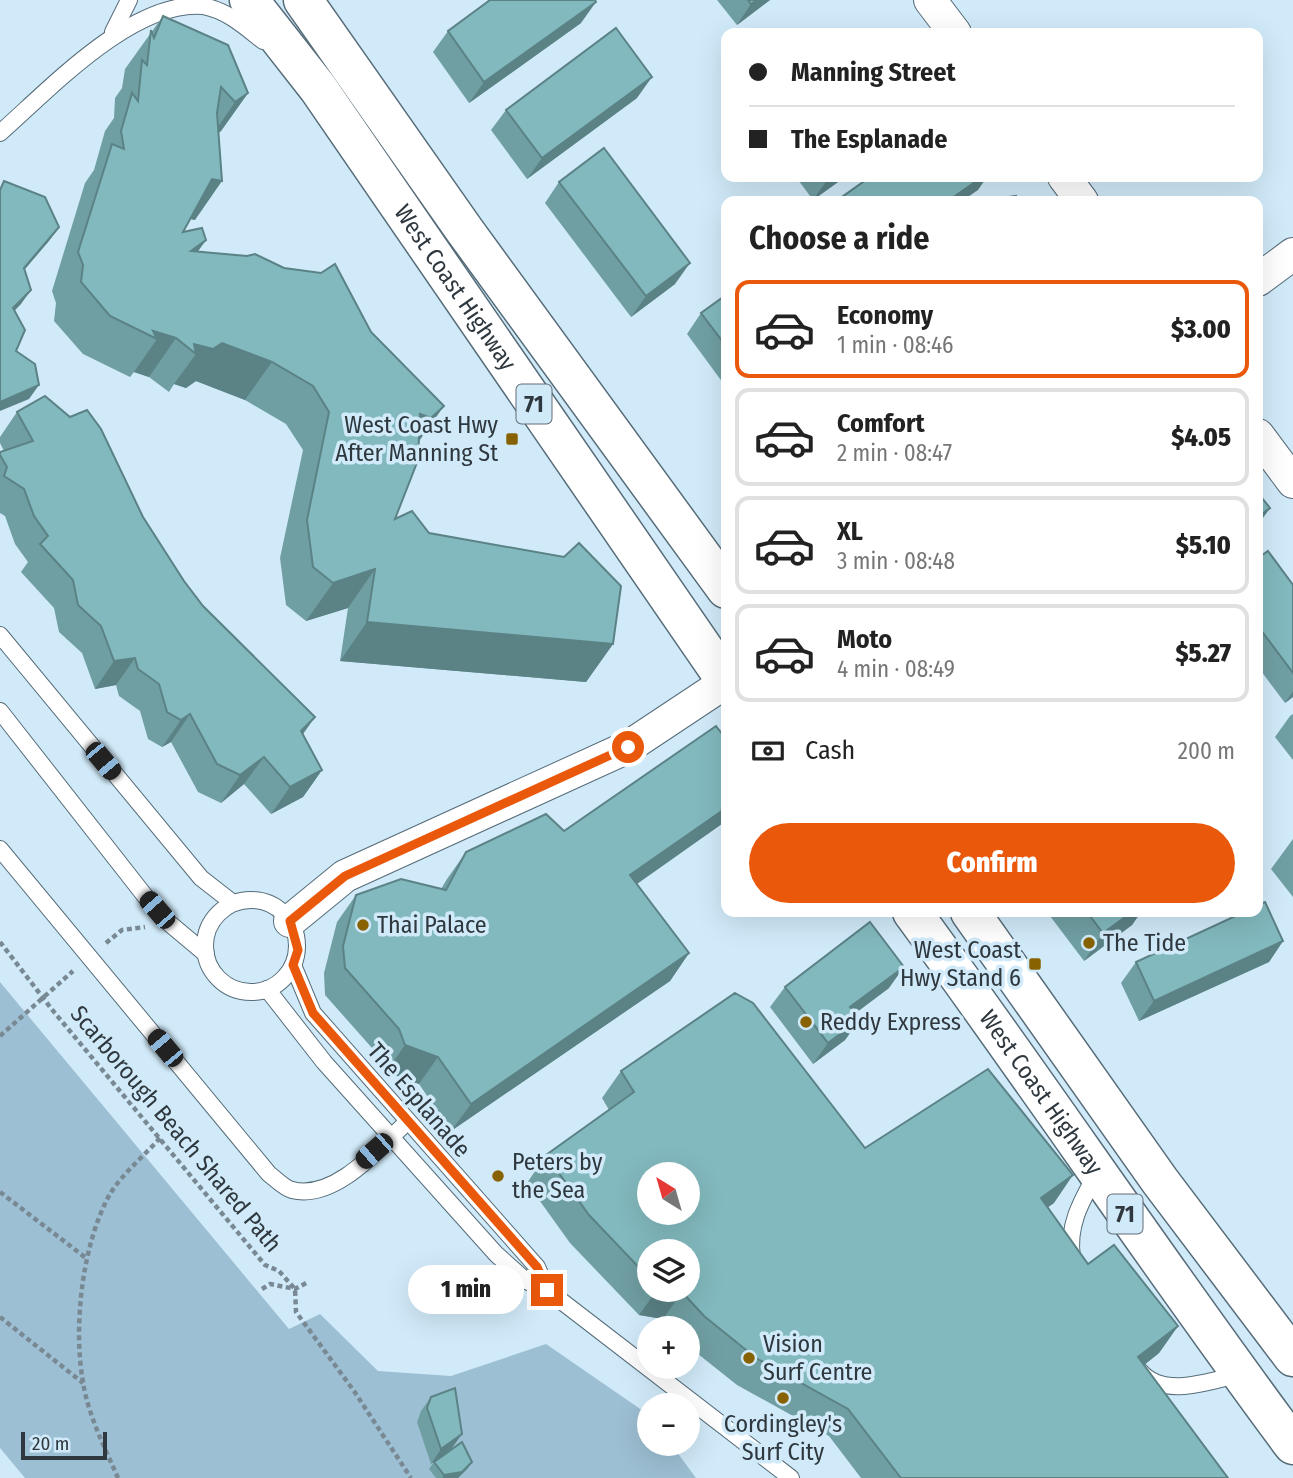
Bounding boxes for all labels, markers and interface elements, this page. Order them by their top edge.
text: Manning Street [791,57,956,88]
text: The Esplanade [791,124,947,155]
street label: West Coast Highway [388,199,522,376]
text: Choose a ride [749,219,930,257]
icon: car [753,298,816,361]
text: Economy [837,300,933,331]
text: $3.00 [1171,314,1231,345]
text: 1 min · 08:46 [837,331,953,359]
road number: 71 [516,384,552,424]
icon: car [753,406,816,469]
text: Comfort [837,408,925,439]
place label: West Coast Hwy After Manning St [335,411,498,467]
text: $4.05 [1171,422,1231,453]
marker: West Coast Hwy After Manning St [504,431,520,447]
text: 2 min · 08:47 [837,439,952,467]
icon: car [753,514,816,577]
text: XL [837,516,863,547]
text: $5.10 [1176,530,1231,561]
text: 3 min · 08:48 [837,547,955,575]
icon: car [753,622,816,685]
text: Moto [837,624,892,655]
text: $5.27 [1176,638,1231,669]
text: 4 min · 08:49 [837,655,955,683]
route start [612,731,644,763]
icon: cash [749,732,787,770]
text: Cash [805,735,855,766]
text: 200 m [1178,737,1235,765]
car [82,738,125,784]
button: Confirm [749,823,1235,903]
car [136,887,179,933]
place label: Thai Palace [377,911,487,939]
marker: Thai Palace [355,917,371,933]
place label: The Tide [1103,929,1186,957]
marker: The Tide [1081,935,1097,951]
place label: West Coast Hwy Stand 6 [900,936,1021,992]
marker: West Coast Hwy Stand 6 [1027,956,1043,972]
street label: Scarborough Beach Shared Path [65,1000,287,1258]
street label: West Coast Highway [974,1005,1109,1180]
place label: Reddy Express [820,1008,961,1036]
marker: Reddy Express [798,1014,814,1030]
car [144,1025,187,1071]
street label: The Esplanade [362,1037,476,1163]
car [352,1129,397,1173]
place label: Peters by the Sea [512,1148,603,1204]
north arrow [637,1162,700,1225]
map controls [637,1162,700,1456]
marker: Peters by the Sea [490,1168,506,1184]
road number: 71 [1108,1194,1142,1233]
button: layers [637,1239,700,1302]
callout: 1 min [407,1266,522,1314]
route end [531,1274,563,1306]
text: 1 min [441,1275,491,1303]
button: + [637,1316,700,1379]
place label: Vision Surf Centre [763,1330,872,1386]
marker: Vision Surf Centre [741,1350,757,1366]
marker: Cordingley's Surf City [775,1390,791,1406]
button: − [637,1393,700,1456]
place label: Cordingley's Surf City [724,1410,842,1466]
scale bar [21,1429,107,1461]
text: 20 m [32,1432,69,1455]

